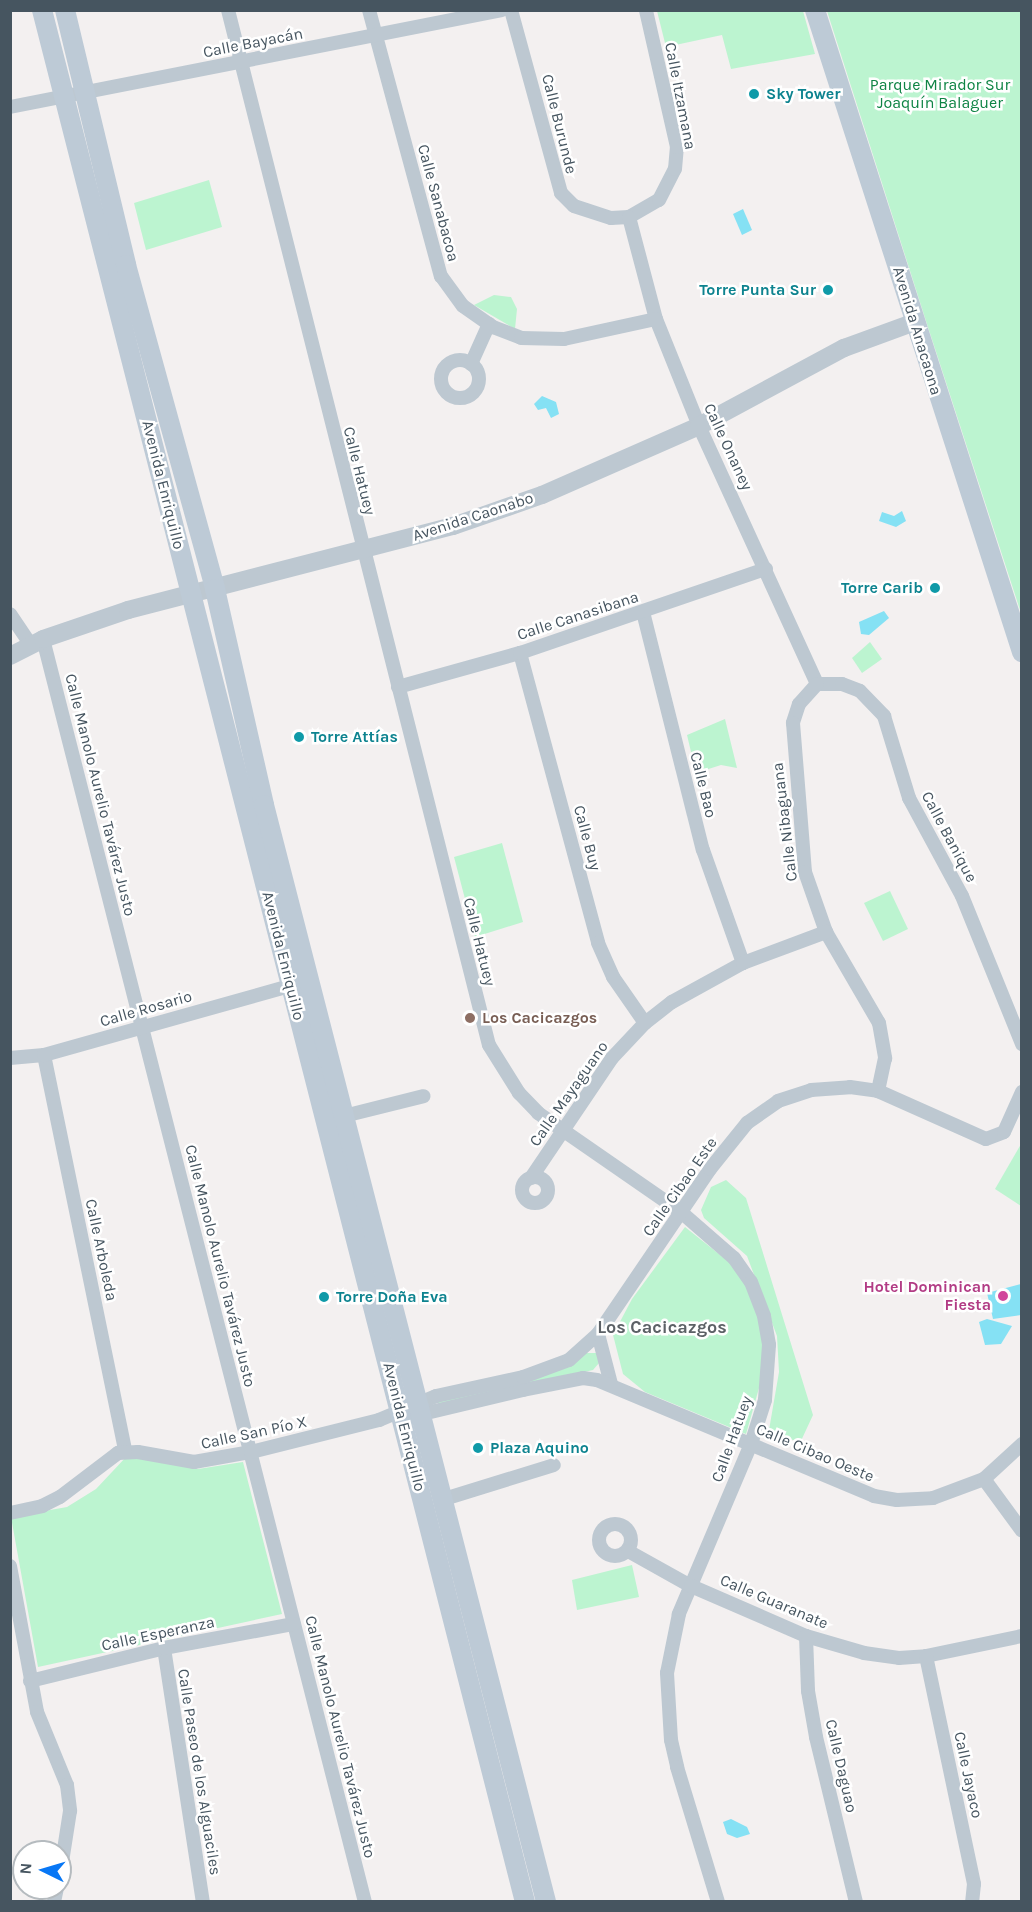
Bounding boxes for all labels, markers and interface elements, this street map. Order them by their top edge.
street label: Calle Bayacán [201,24,305,62]
street label: Calle Itzamana [660,41,700,151]
street label: Calle Burunde [537,72,581,176]
park label: Parque Mirador Sur Joaquín Balaguer [870,75,1010,113]
place label: Sky Tower [766,84,841,104]
marker: Sky Tower [747,87,761,101]
street label: Calle Sanabacoa [413,142,463,264]
street label: Avenida Anacaona [888,264,946,398]
place label: Torre Punta Sur [699,280,816,300]
marker: Torre Punta Sur [821,283,835,297]
street label: Calle Onaney [699,400,757,494]
street label: Avenida Enriquillo [138,418,188,552]
street label: Calle Hatuey [339,425,379,517]
street label: Avenida Caonabo [410,488,536,546]
place label: Torre Carib [841,578,923,598]
marker: Torre Carib [928,581,942,595]
street label: Calle Canasibana [515,587,641,645]
street label: Calle Manolo Aurelio Tavárez Justo [61,672,139,918]
place label: Torre Attías [311,727,398,747]
marker: Torre Attías [292,730,306,744]
street label: Calle Bao [686,750,720,820]
street label: Calle Nibaguana [768,761,802,883]
street label: Calle Banique [917,788,981,886]
street label: Calle Buy [569,803,605,873]
street label: Avenida Enriquillo [258,889,308,1023]
street label: Calle Hatuey [459,896,499,988]
street label: Calle Rosario [98,987,194,1031]
place label: Los Cacicazgos [482,1008,597,1028]
marker: Los Cacicazgos [463,1011,477,1025]
street label: Calle Mayaguano [526,1038,612,1150]
street label: Calle Cibao Este [639,1134,721,1240]
street label: Calle Manolo Aurelio Tavárez Justo [181,1143,259,1389]
street label: Calle Arboleda [81,1197,121,1303]
place label: Hotel Dominican Fiesta [863,1277,991,1315]
place label: Torre Doña Eva [336,1287,448,1307]
marker: Hotel Dominican Fiesta [996,1289,1010,1303]
marker: Torre Doña Eva [317,1290,331,1304]
district label: Los Cacicazgos [597,1316,727,1338]
street label: Avenida Enriquillo [379,1360,429,1494]
street label: Calle Hatuey [708,1393,756,1485]
street label: Calle San Pío X [199,1412,309,1454]
street label: Calle Cibao Oeste [753,1420,877,1486]
place label: Plaza Aquino [490,1438,589,1458]
marker: Plaza Aquino [471,1441,485,1455]
street label: Calle Guaranate [717,1571,831,1633]
street label: Calle Esperanza [100,1613,216,1655]
street label: Calle Manolo Aurelio Tavárez Justo [301,1614,379,1860]
street label: Calle Paseo de los Alguaciles [173,1667,225,1877]
street label: Calle Daguao [821,1717,861,1815]
street label: Calle Jayaco [949,1730,987,1820]
north arrow [12,1840,72,1900]
text: N [16,1862,36,1875]

